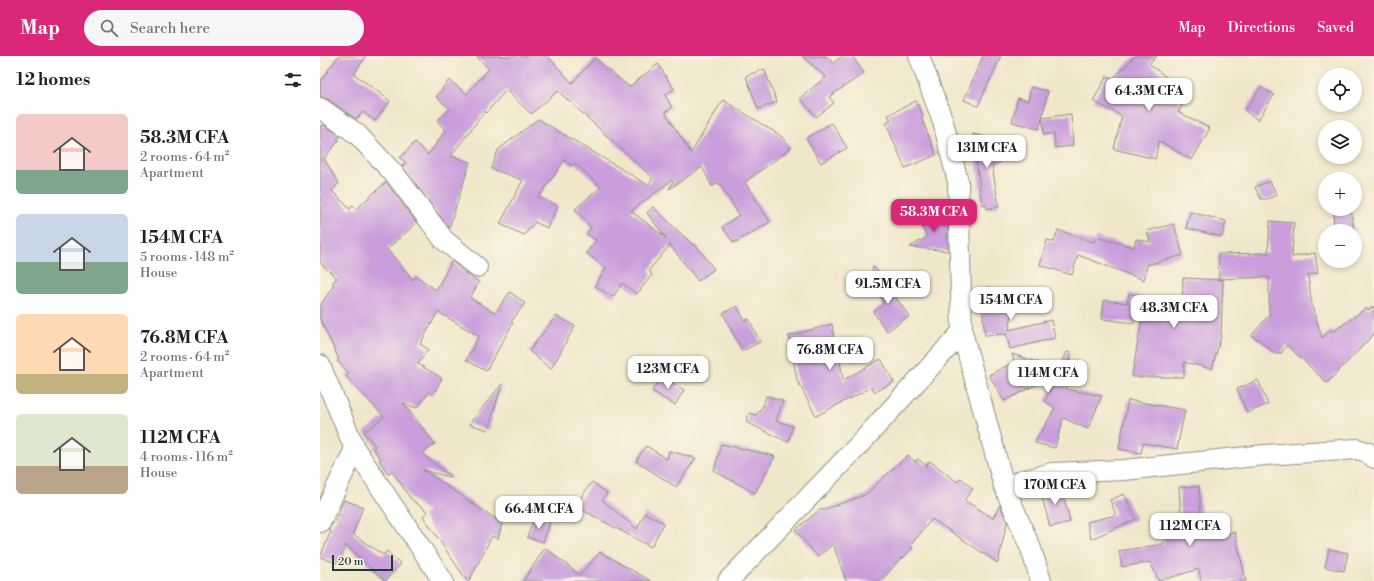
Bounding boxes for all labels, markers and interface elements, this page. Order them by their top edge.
search box [84,10,364,46]
text: Map [20,16,60,40]
icon: search [98,17,120,39]
text: Search here [130,19,210,38]
text: Map [1178,19,1206,37]
text: Directions [1228,19,1295,37]
text: Saved [1317,19,1354,37]
map controls [1318,68,1362,268]
button: locate [1318,68,1362,112]
text: 12 homes [16,69,90,91]
icon: filters [282,69,304,91]
pin: 64.3M CFA [1103,78,1195,112]
text: 64.3M CFA [1115,83,1184,99]
button: layers [1318,120,1362,164]
text: 58.3M CFA [140,127,229,149]
icon: home [48,130,96,178]
pin: 131M CFA [946,135,1028,169]
text: 131M CFA [957,140,1017,156]
text: 2 rooms · 64 m² [140,149,229,165]
text: Apartment [140,165,204,181]
button: + [1318,172,1362,216]
pin: 58.3M CFA [888,199,980,233]
text: 58.3M CFA [900,204,968,220]
button: − [1318,224,1362,268]
text: 154M CFA [140,227,223,249]
icon: home [48,230,96,278]
text: 5 rooms · 148 m² [140,249,234,265]
text: House [140,265,177,281]
pin: 91.5M CFA [842,271,934,305]
text: 91.5M CFA [855,276,921,292]
pin: 154M CFA [970,287,1052,321]
text: 154M CFA [979,292,1043,308]
pin: 48.3M CFA [1128,295,1220,329]
text: 48.3M CFA [1140,300,1208,316]
text: 76.8M CFA [140,327,228,349]
icon: home [48,330,96,378]
pin: 76.8M CFA [784,337,876,371]
text: 76.8M CFA [796,342,864,358]
text: 2 rooms · 64 m² [140,349,229,365]
pin: 123M CFA [627,356,709,390]
pin: 114M CFA [1007,360,1089,394]
text: 123M CFA [637,361,699,377]
text: Apartment [140,365,204,381]
text: 114M CFA [1017,365,1079,381]
text: 112M CFA [140,427,221,449]
icon: home [48,430,96,478]
text: 4 rooms · 116 m² [140,449,233,465]
text: House [140,465,177,481]
pin: 170M CFA [1014,472,1096,506]
text: 170M CFA [1024,477,1086,493]
pin: 66.4M CFA [493,496,585,530]
text: 66.4M CFA [504,501,574,517]
pin: 112M CFA [1149,513,1231,547]
text: 112M CFA [1159,518,1221,534]
scale bar [332,553,393,572]
text: 20 m [338,555,363,569]

